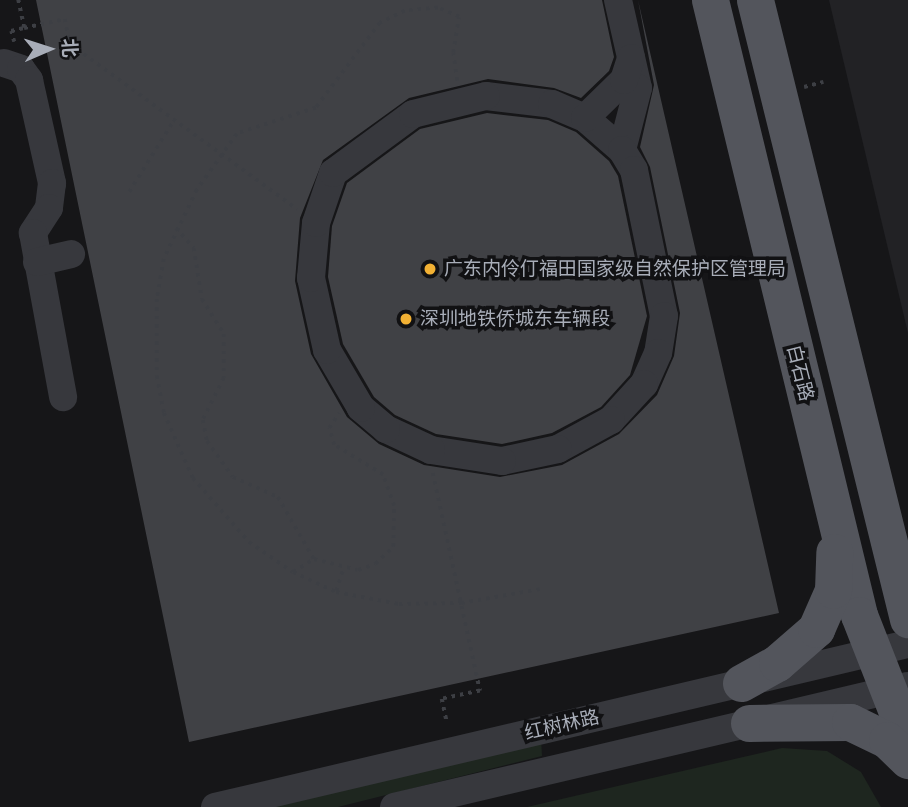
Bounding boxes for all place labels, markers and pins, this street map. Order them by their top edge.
place label: 广东内伶仃福田国家级自然保护区管理局 [444,258,786,280]
marker: 广东内伶仃福田国家级自然保护区管理局 [422,261,438,277]
place label: 深圳地铁侨城东车辆段 [420,308,610,330]
marker: 深圳地铁侨城东车辆段 [398,311,414,327]

